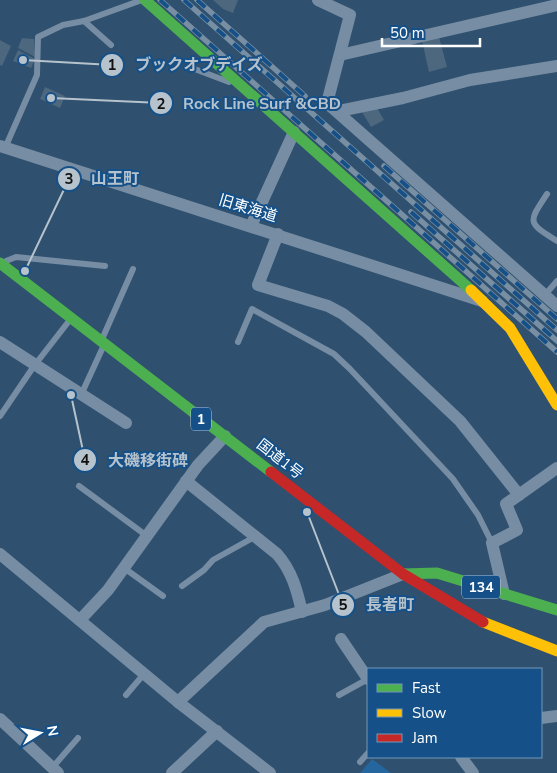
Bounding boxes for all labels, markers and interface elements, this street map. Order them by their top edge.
scale bar [382,15,480,47]
text: 50 m [390,23,425,43]
callout: ブックオブデイズ [100,49,273,80]
text: ブックオブデイズ [135,54,263,76]
text: 1 [107,55,117,75]
callout: Rock Line Surf &CBD [148,88,351,119]
text: Rock Line Surf &CBD [183,93,341,115]
text: 2 [156,94,166,114]
callout: 山王町 [56,163,149,194]
text: 山王町 [91,168,139,190]
text: 3 [64,169,74,189]
street label: 旧東海道 [216,190,280,226]
road number: 1 [191,408,211,430]
street label: 国道1号 [253,434,307,484]
callout: 大磯移街碑 [73,445,198,476]
text: 4 [80,450,90,470]
text: 大磯移街碑 [108,450,188,472]
road number: 134 [462,576,500,598]
callout: 長者町 [331,589,424,620]
text: 長者町 [366,594,414,616]
text: 5 [338,595,348,615]
legend [367,668,542,758]
text: Fast [412,678,441,698]
text: Slow [412,703,447,723]
north arrow [15,708,65,758]
text: N [42,724,63,738]
text: Jam [411,728,438,748]

